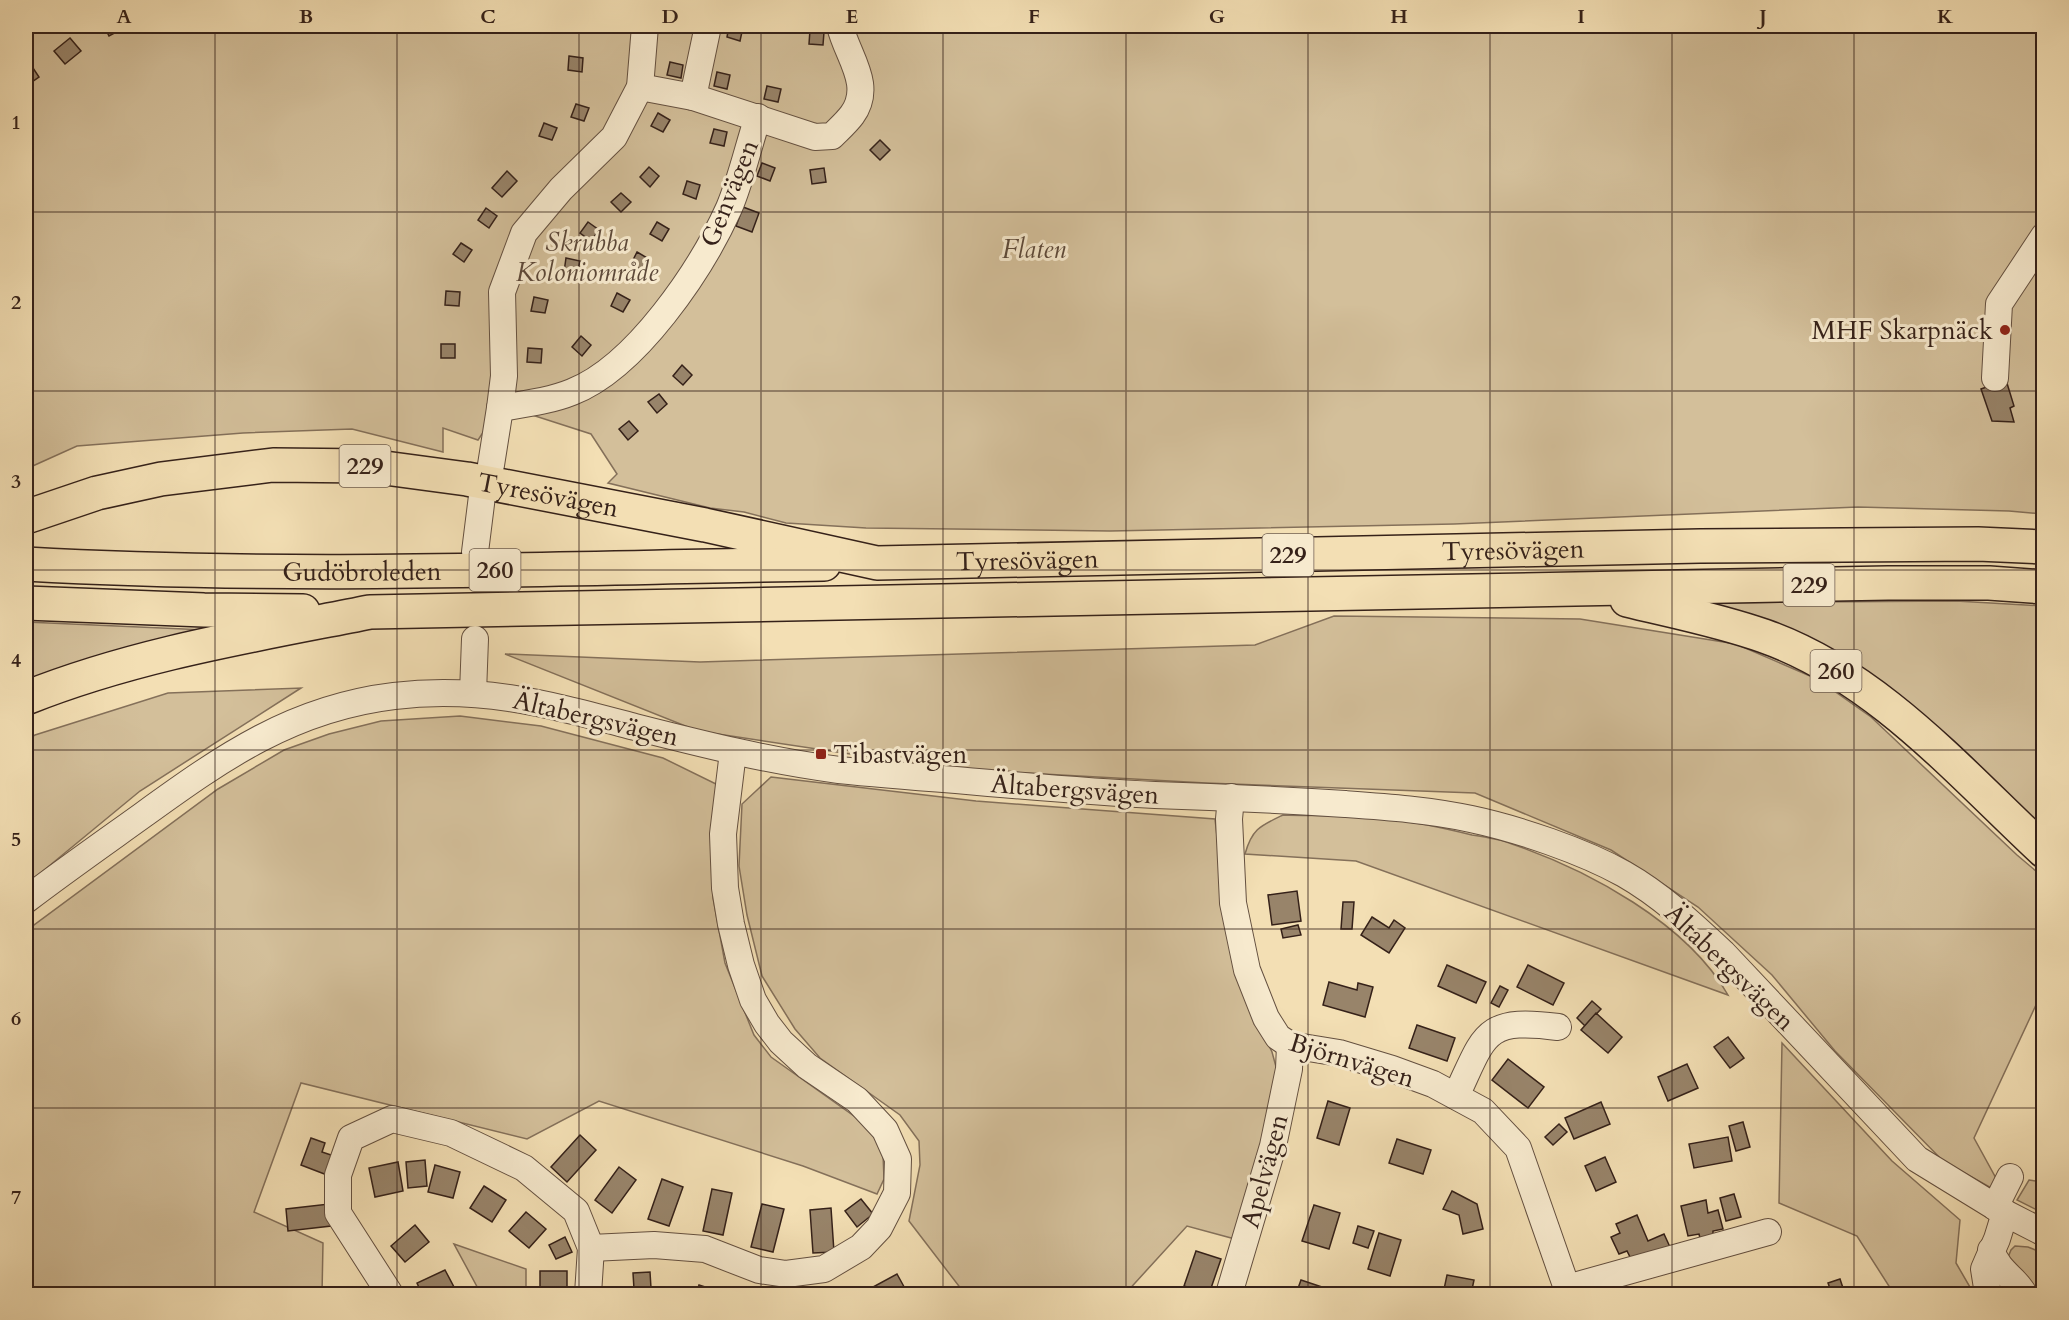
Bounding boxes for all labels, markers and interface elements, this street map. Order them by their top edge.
text: A [116,3,132,30]
text: B [299,3,313,30]
text: C [480,3,496,30]
text: D [661,3,679,30]
text: E [846,3,858,30]
text: F [1028,3,1040,30]
text: G [1209,3,1225,30]
text: H [1390,3,1408,30]
text: I [1577,3,1585,30]
text: J [1756,3,1767,30]
text: K [1937,3,1954,30]
text: 1 [11,109,21,136]
street label: Genvägen [692,134,767,252]
park label: Skrubba Koloniområde [516,225,659,290]
park label: Flaten [1002,232,1066,267]
text: 2 [11,289,21,316]
place label: MHF Skarpnäck [1811,313,1993,348]
marker: MHF Skarpnäck [1998,323,2012,337]
road number: 229 [340,445,391,487]
street label: Tyresövägen [475,464,622,526]
text: 3 [11,468,21,495]
street label: Tyresövägen [1441,531,1585,569]
road number: 229 [1262,534,1314,576]
street label: Tyresövägen [956,541,1099,579]
road number: 260 [470,549,520,591]
street label: Gudöbroleden [282,554,442,590]
road number: 229 [1784,564,1834,606]
text: 4 [11,647,21,674]
road number: 260 [1810,650,1862,692]
street label: Ältabergsvägen [510,682,682,755]
place label: Tibastvägen [833,737,967,772]
marker: Tibastvägen [814,747,828,761]
street label: Ältabergsvägen [990,766,1161,813]
text: 5 [11,826,21,853]
street label: Ältabergsvägen [1657,896,1803,1039]
text: 6 [11,1005,21,1032]
street label: Björnvägen [1285,1025,1419,1096]
street label: Apelvägen [1232,1110,1297,1232]
text: 7 [11,1184,21,1211]

